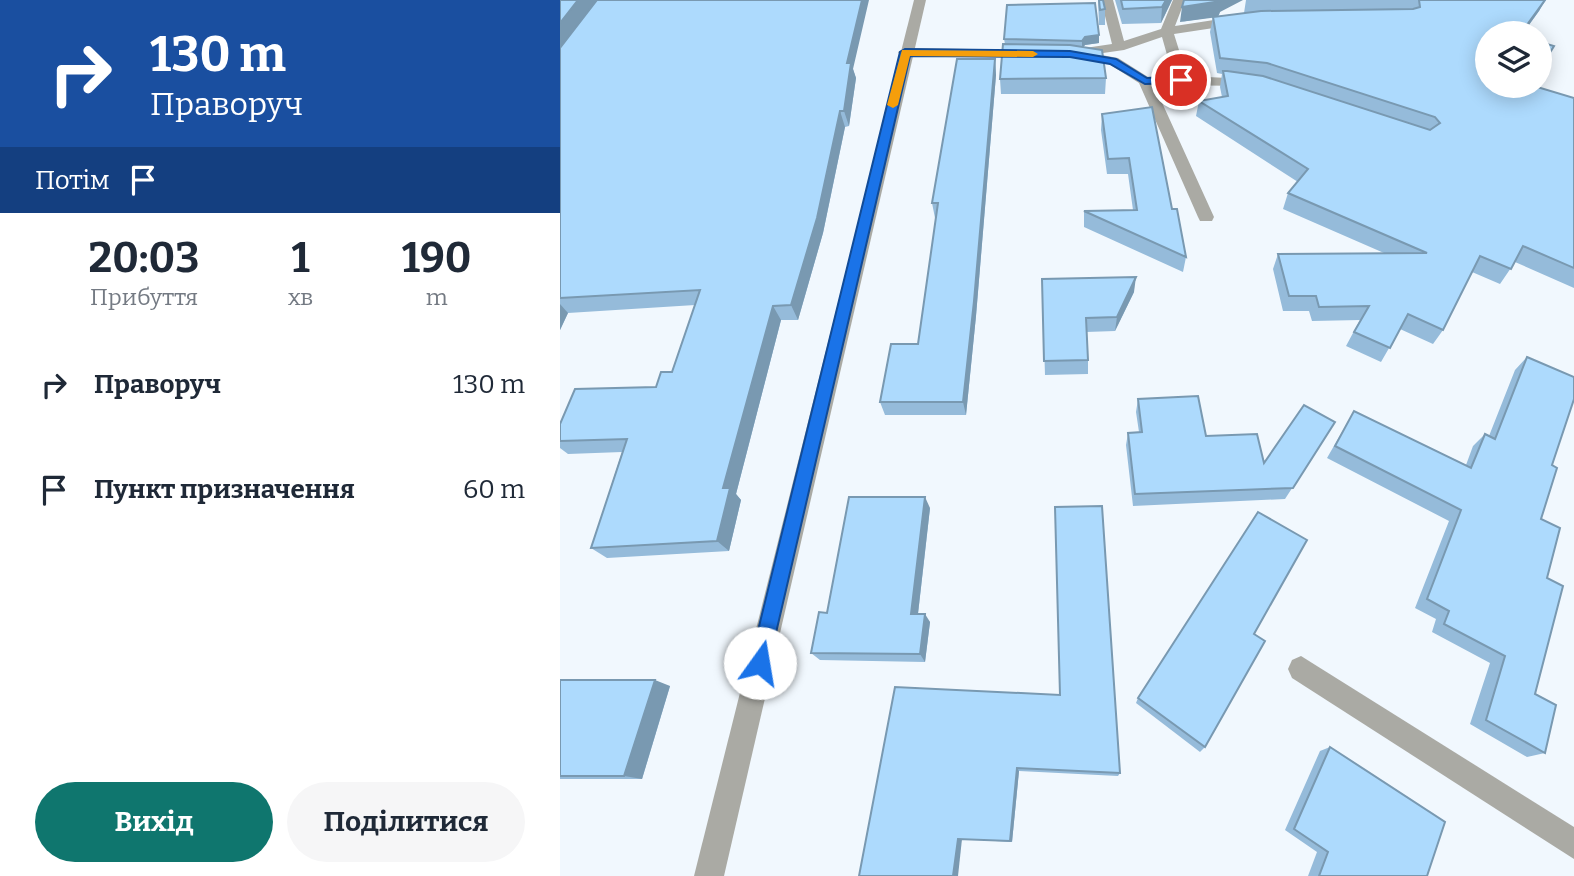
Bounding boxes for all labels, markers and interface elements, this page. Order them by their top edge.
map controls [1475,21,1552,98]
button: layers [1475,21,1552,98]
text: 130 m [150,25,286,84]
icon: right [35,28,126,119]
pin [1151,50,1211,110]
icon: arrive [1162,61,1200,99]
text: Праворуч [150,85,303,123]
icon: arrive [124,161,162,199]
text: Потім [35,165,110,196]
text: 20:03 [89,233,199,283]
text: 1 [292,233,310,283]
text: 190 [402,233,471,283]
text: Прибуття [90,283,198,311]
text: хв [288,283,313,311]
text: m [426,283,448,311]
icon: right [35,366,73,404]
text: Праворуч [94,369,221,400]
text: 130 m [453,369,525,400]
icon: arrive [35,471,73,509]
text: Пункт призначення [94,474,355,505]
text: 60 m [463,474,525,505]
position arrow [723,626,797,700]
button: Вихід [35,782,273,862]
button: Поділитися [287,782,525,862]

